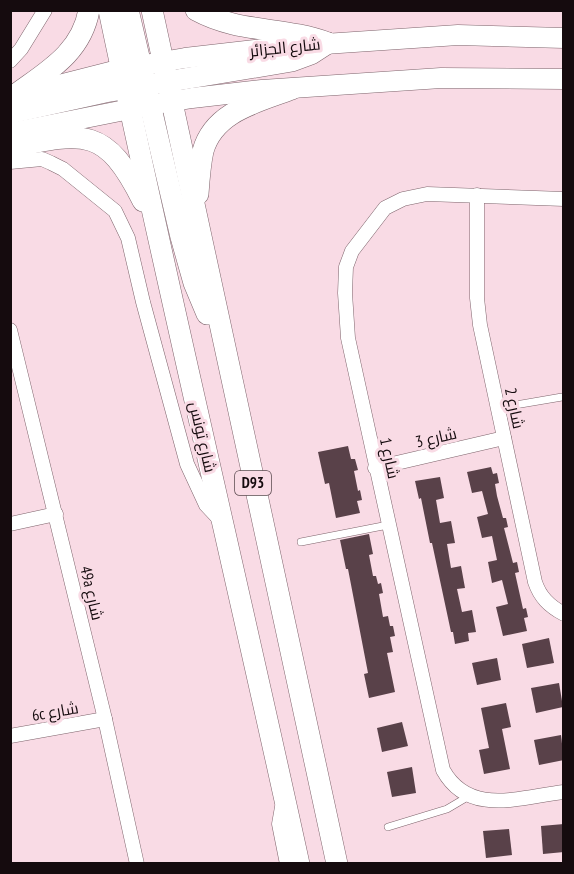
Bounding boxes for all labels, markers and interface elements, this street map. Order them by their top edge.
street label: شارع الجزائر [248,33,322,63]
street label: شارع 2 [499,386,529,431]
street label: شارع تونس [183,400,221,475]
street label: شارع 3 [413,423,459,453]
street label: شارع 1 [374,436,404,481]
road number: D93 [235,471,271,495]
street label: 49a شارع [74,564,108,623]
street label: 6c شارع [30,697,80,727]

